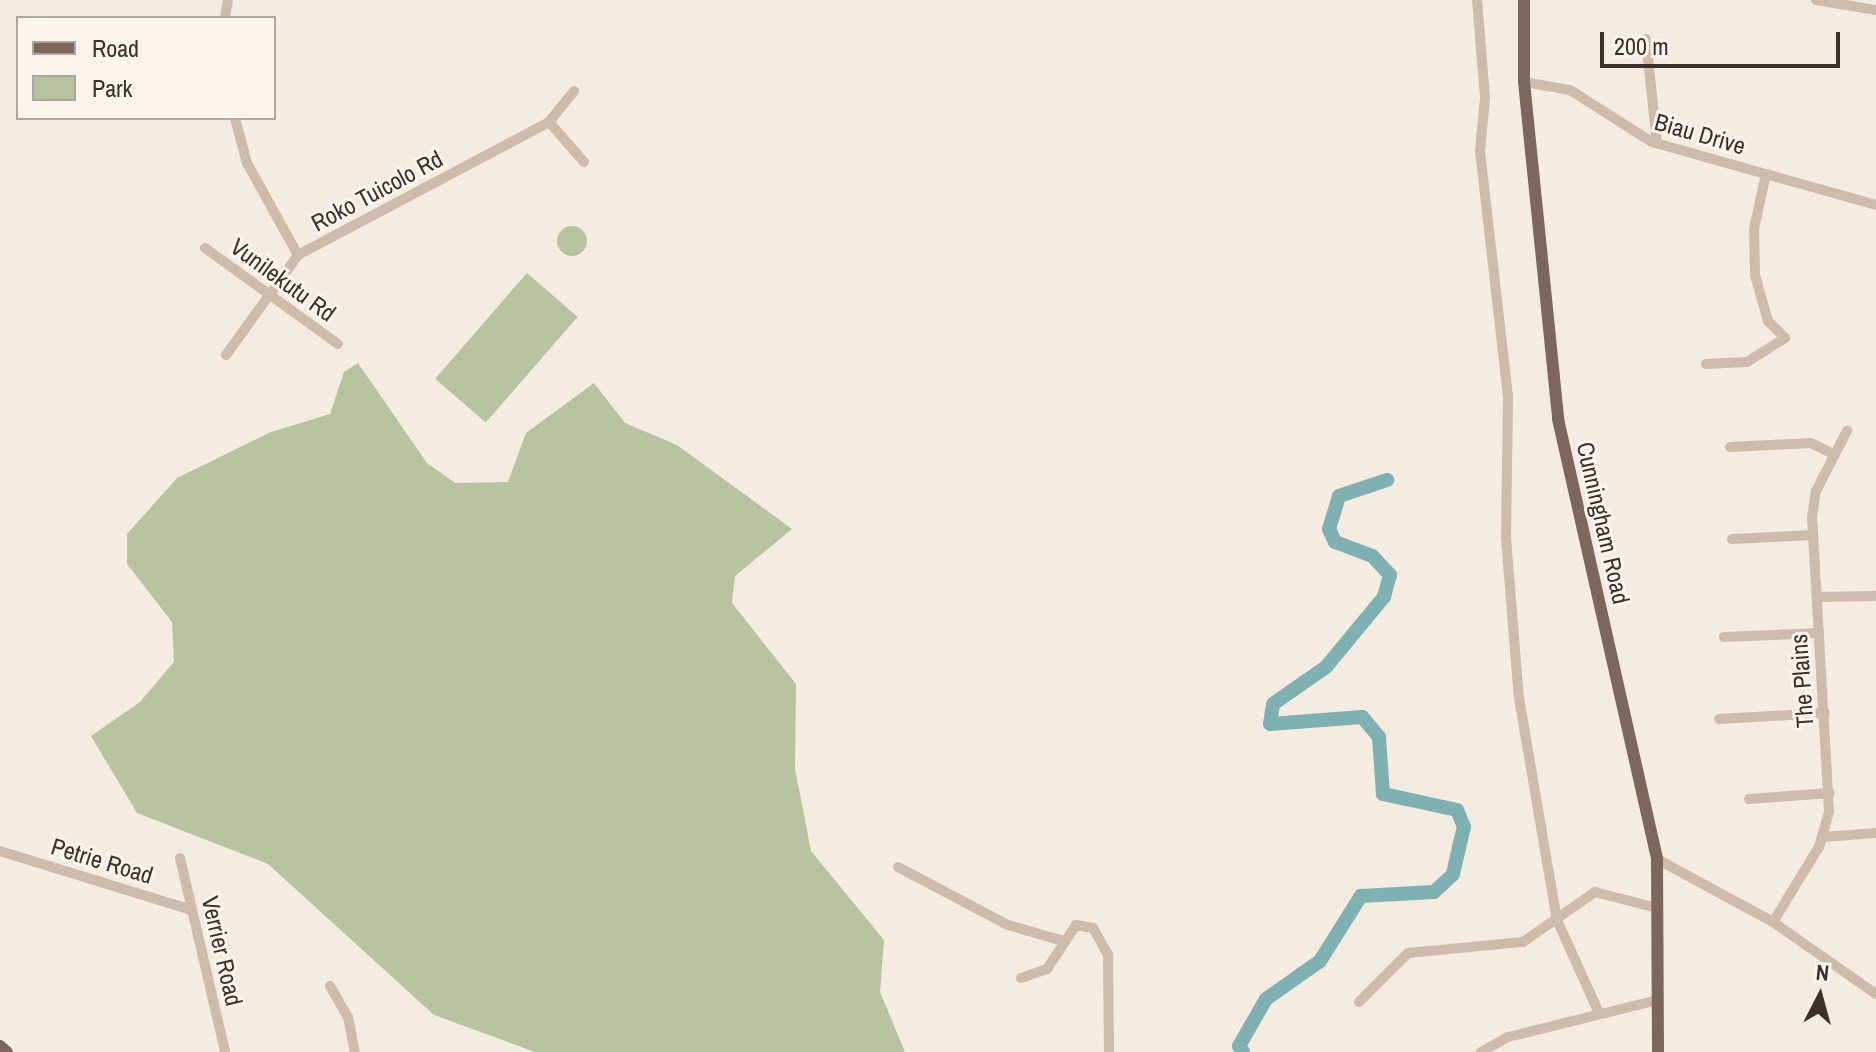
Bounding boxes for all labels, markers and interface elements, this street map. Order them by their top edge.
legend [16,16,276,120]
scale bar [1604,16,1844,66]
text: 200 m [1614,30,1669,62]
text: Road [92,32,139,64]
text: Park [92,72,132,104]
street label: Biau Drive [1651,107,1749,161]
street label: Roko Tuicolo Rd [306,144,448,238]
street label: Vunilekutu Rd [225,232,341,328]
street label: Cunningham Road [1570,439,1636,607]
street label: The Plains [1784,633,1820,729]
street label: Petrie Road [48,832,156,890]
street label: Verrier Road [195,893,249,1009]
north arrow [1780,956,1860,1036]
text: N [1814,957,1831,988]

